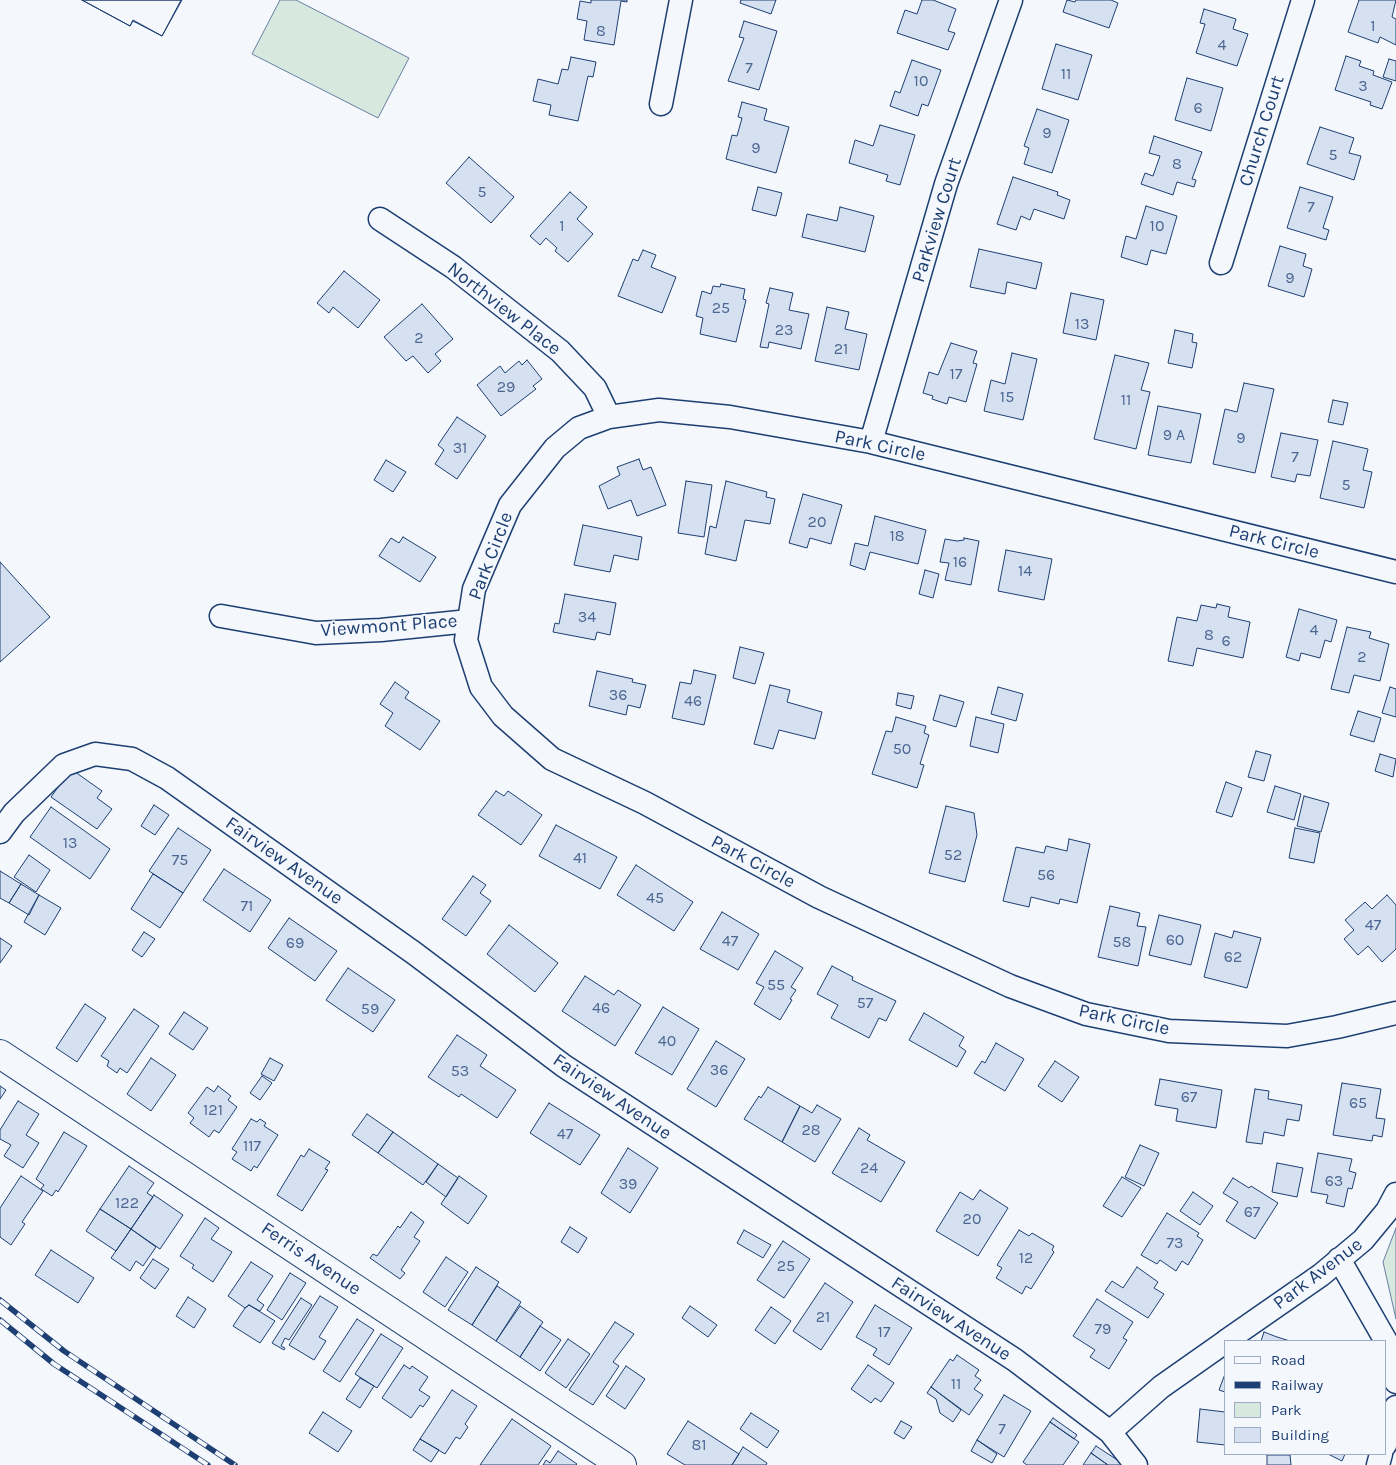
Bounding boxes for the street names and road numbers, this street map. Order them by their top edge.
street label: Church Court [1234,73,1290,189]
street label: Parkview Court [907,155,967,285]
street label: Northview Place [443,258,565,360]
street label: Park Circle [833,425,927,467]
street label: Park Circle [464,509,518,603]
street label: Park Circle [1227,520,1321,564]
street label: Viewmont Place [320,610,458,642]
street label: Fairview Avenue [221,812,347,910]
street label: Park Circle [707,830,799,894]
street label: Park Circle [1077,999,1171,1041]
street label: Fairview Avenue [548,1049,676,1145]
street label: Ferris Avenue [257,1217,365,1301]
street label: Park Avenue [1269,1233,1367,1315]
street label: Fairview Avenue [887,1272,1015,1366]

